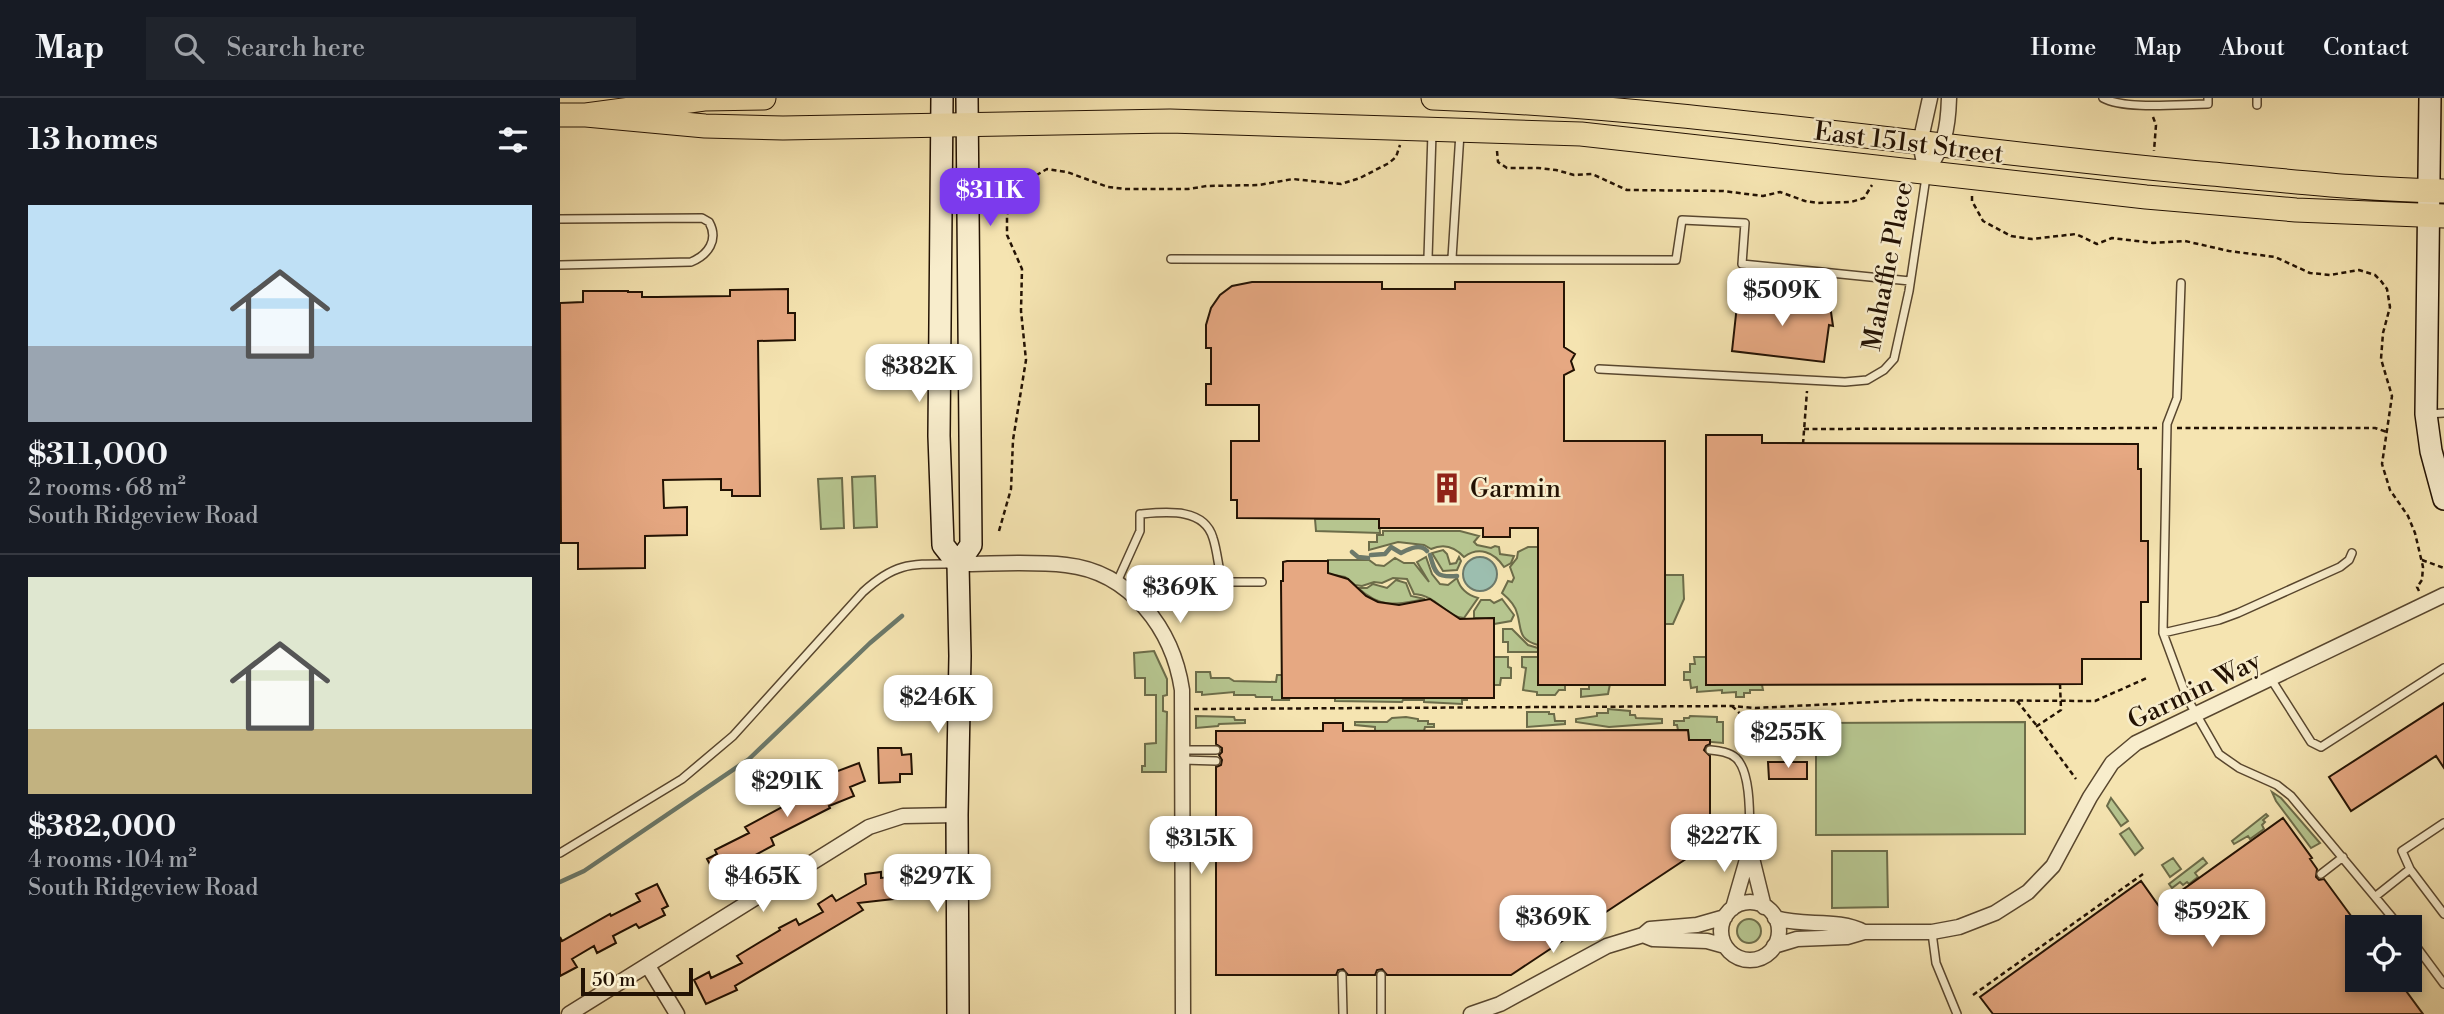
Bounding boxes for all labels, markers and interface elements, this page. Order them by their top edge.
search box [146,17,636,80]
text: Map [35,28,104,69]
icon: search [170,29,208,67]
text: Search here [226,32,365,64]
text: Home [2031,33,2096,63]
text: Map [2134,33,2182,63]
text: About [2220,33,2285,63]
text: Contact [2323,33,2409,63]
street label: East 151st Street [1812,115,2006,170]
text: 13 homes [28,121,158,159]
icon: filters [494,121,532,159]
pin: $311K [941,169,1039,228]
text: $311K [956,177,1024,205]
street label: Mahaffie Place [1856,179,1920,353]
icon: home [217,251,343,377]
pin: $509K [1733,268,1831,328]
text: $509K [1743,277,1821,305]
pin: $382K [870,344,968,404]
text: $382K [881,353,957,381]
text: $311,000 [28,436,168,474]
building icon: Garmin [1430,471,1464,505]
place label: Garmin [1470,473,1561,505]
text: 2 rooms · 68 m² [28,474,186,502]
text: South Ridgeview Road [28,502,258,530]
pin: $369K [1131,566,1229,625]
text: $369K [1142,574,1218,602]
icon: home [217,623,343,749]
street label: Garmin Way [2123,645,2266,737]
pin: $246K [889,676,987,735]
text: $246K [900,684,976,712]
pin: $255K [1739,710,1837,770]
text: $255K [1750,719,1826,747]
pin: $291K [738,760,836,819]
text: $291K [751,768,823,796]
text: $382,000 [28,808,176,846]
pin: $227K [1675,814,1773,874]
pin: $315K [1152,816,1250,876]
text: $227K [1687,823,1761,851]
text: $315K [1166,825,1236,853]
text: 4 rooms · 104 m² [28,846,197,874]
pin: $465K [714,854,812,914]
pin: $297K [888,854,986,914]
text: $465K [725,863,801,891]
text: $297K [900,863,974,891]
text: South Ridgeview Road [28,874,258,902]
pin: $592K [2163,890,2261,949]
pin: $369K [1504,896,1602,955]
text: $592K [2174,898,2250,926]
text: $369K [1515,904,1591,932]
map controls [2345,915,2422,992]
button: locate [2345,915,2422,992]
scale bar [581,965,693,997]
text: 50 m [592,968,636,992]

